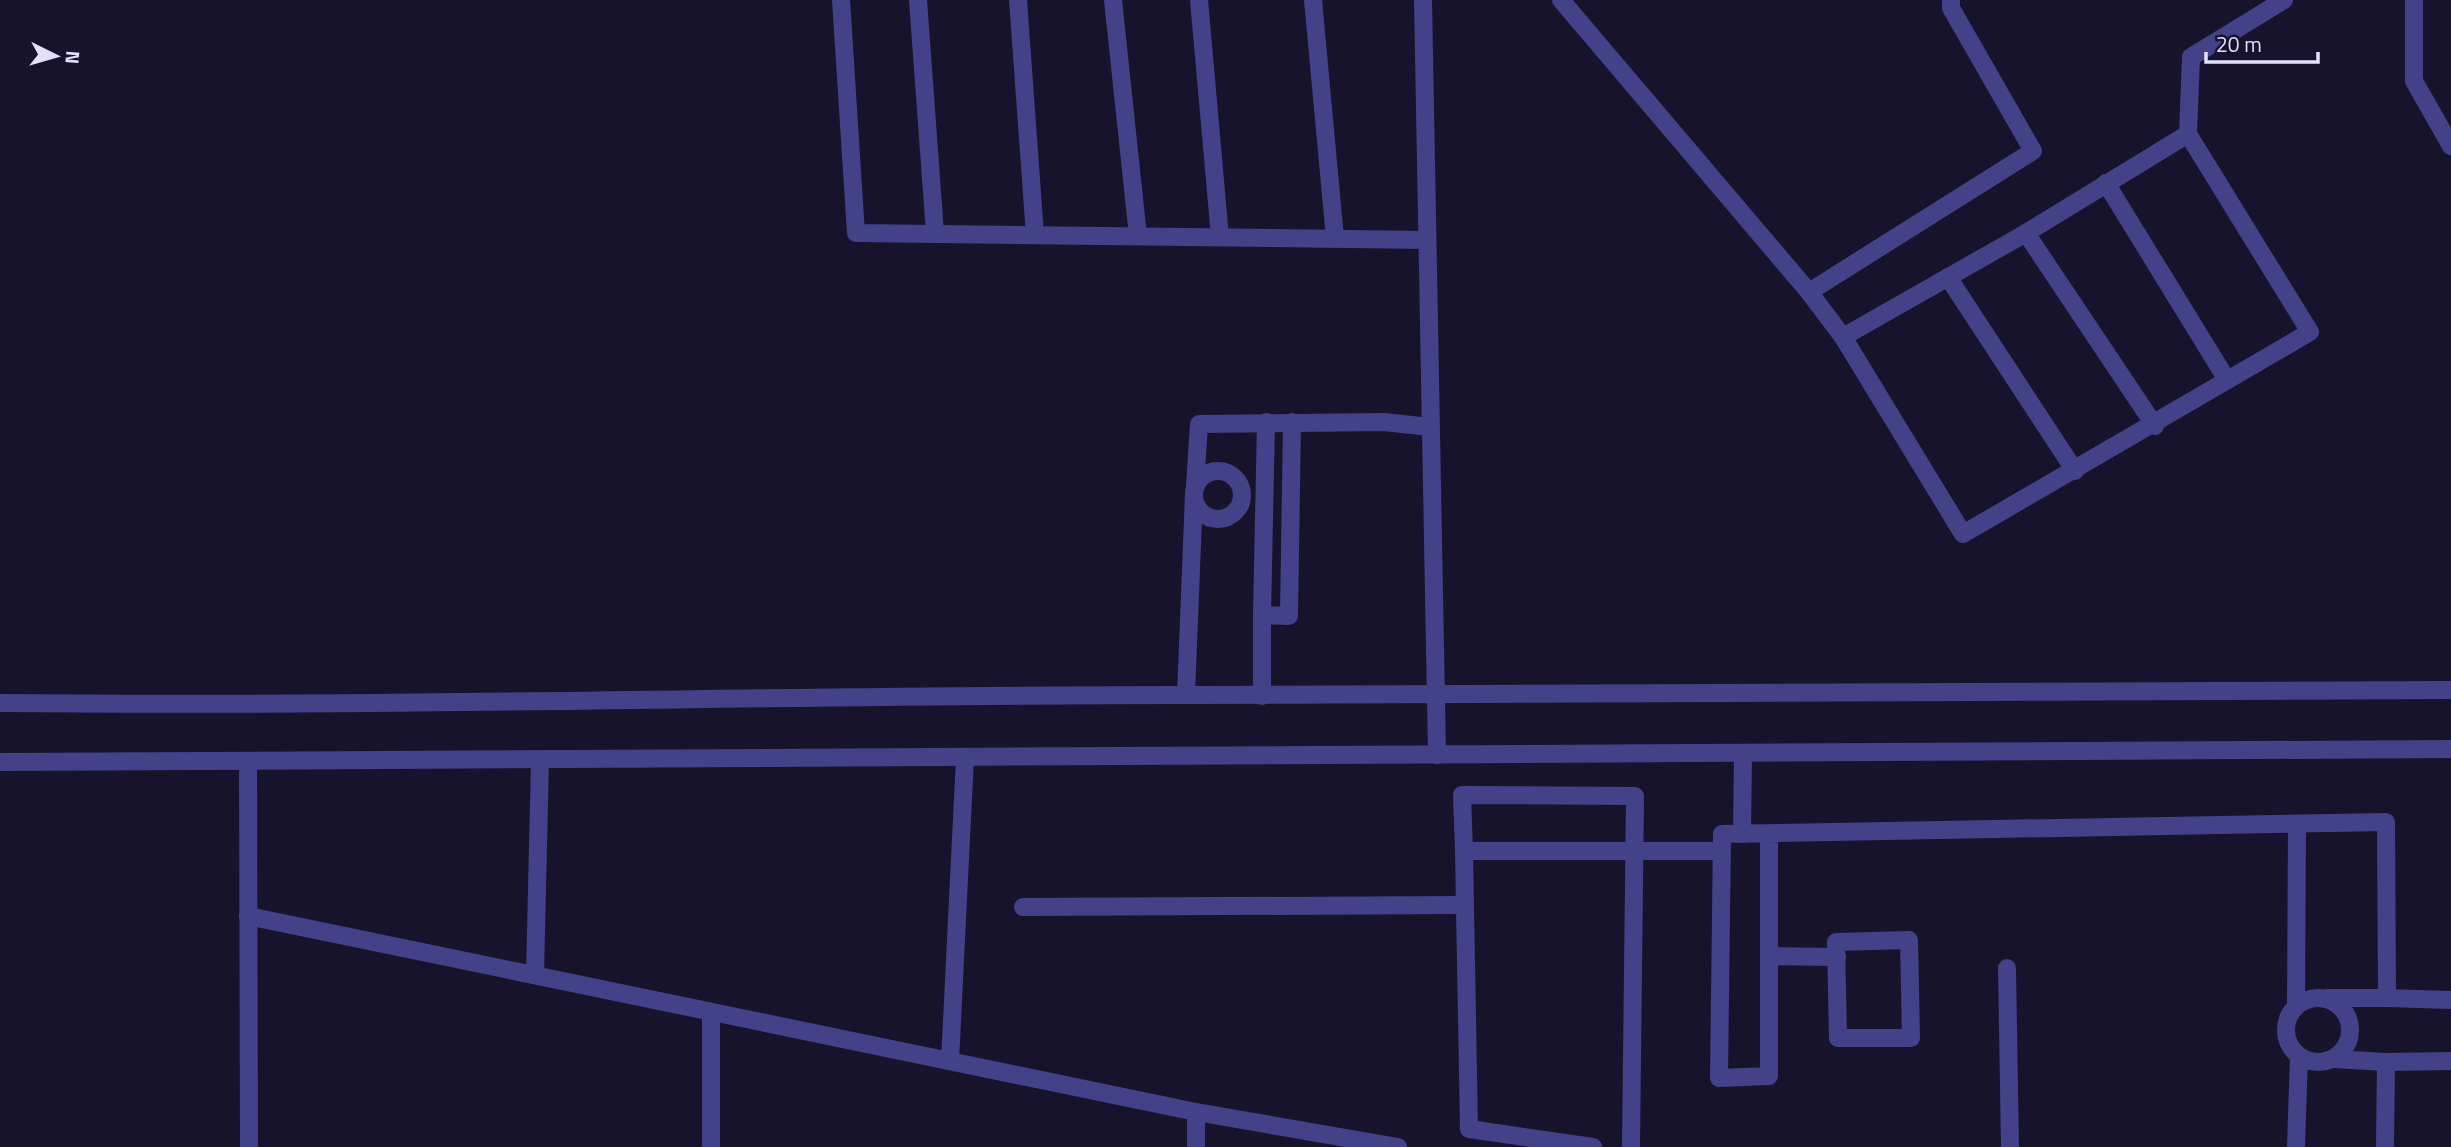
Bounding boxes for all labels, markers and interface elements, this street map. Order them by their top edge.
north arrow [21,21,91,91]
scale bar [2206,21,2318,65]
text: 20 m [2216,28,2262,60]
text: N [58,50,88,65]

